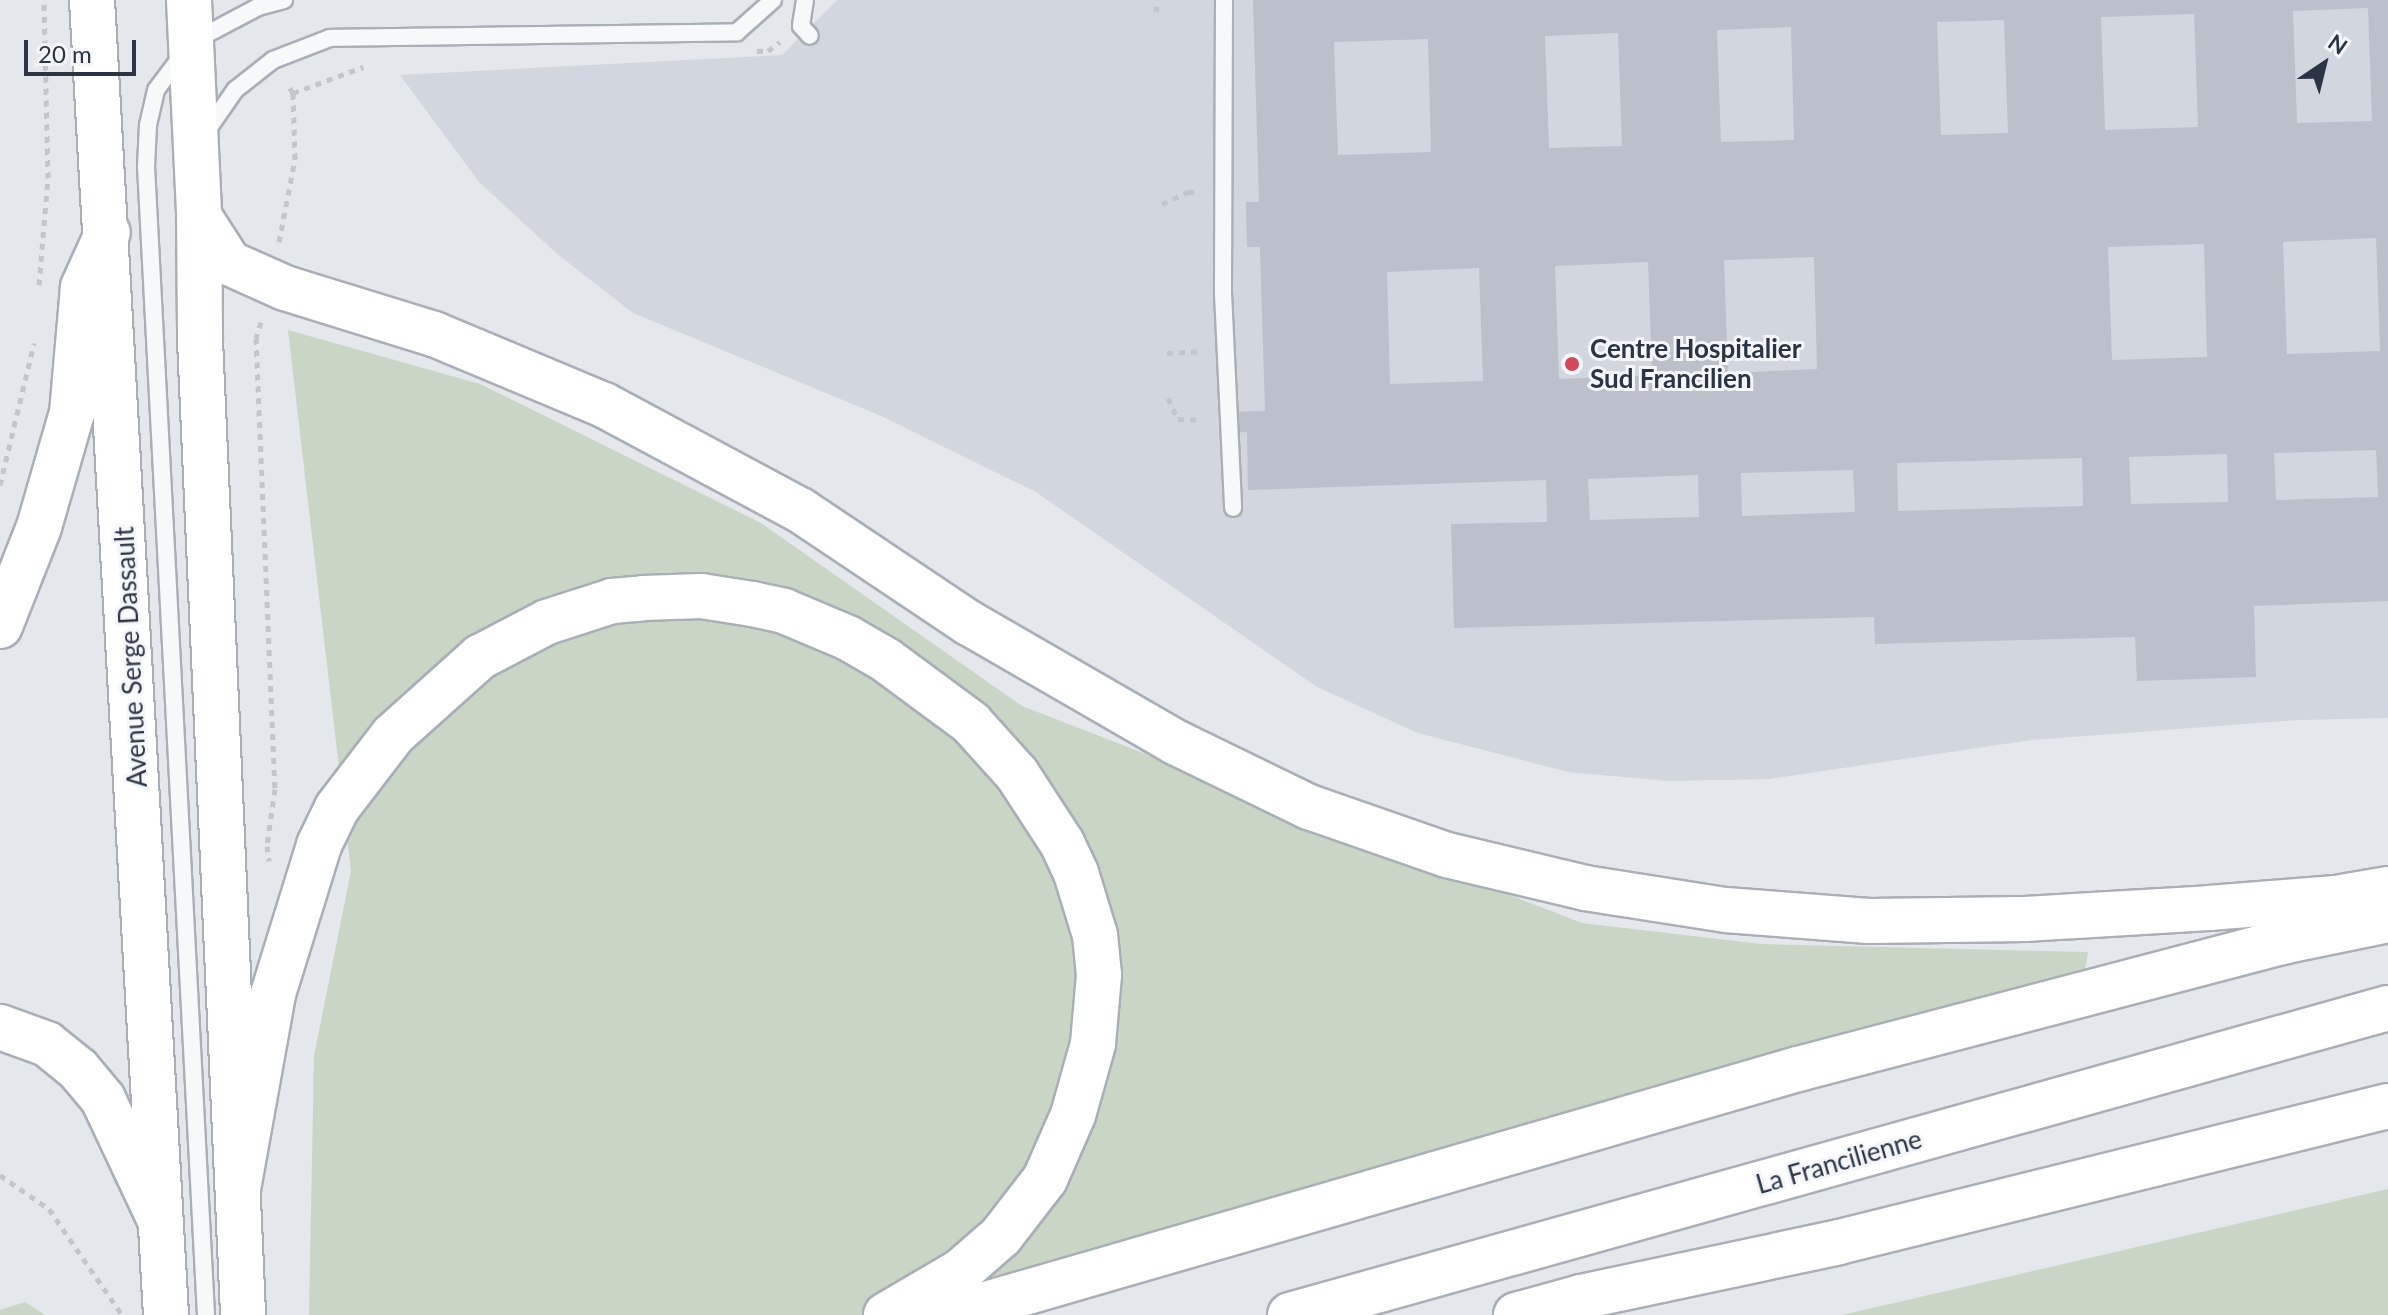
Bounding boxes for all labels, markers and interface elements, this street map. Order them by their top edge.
scale bar [28,24,140,74]
north arrow [2284,24,2364,104]
text: N [2323,28,2353,60]
text: 20 m [38,39,92,68]
place label: Centre Hospitalier Sud Francilien [1590,333,1801,394]
marker: Centre Hospitalier Sud Francilien [1561,353,1583,375]
street label: Avenue Serge Dassault [109,526,153,788]
street label: La Francilienne [1753,1123,1925,1201]

